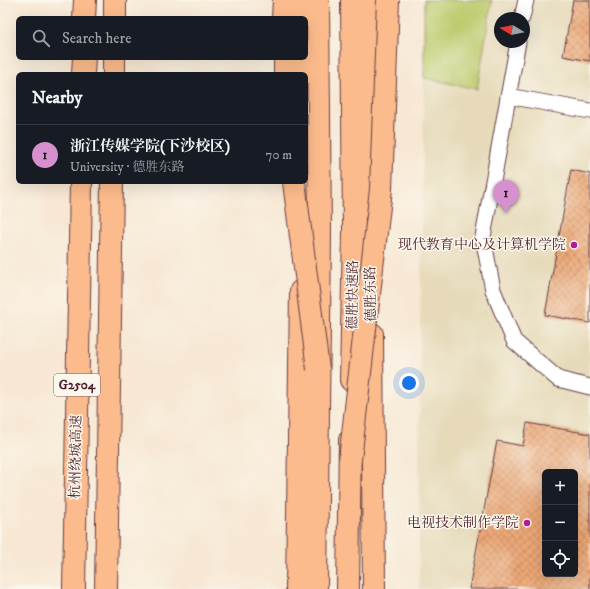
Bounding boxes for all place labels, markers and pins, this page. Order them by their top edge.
pin: 1 [493,180,519,213]
place label: 现代教育中心及计算机学院 [398,236,566,254]
marker: 现代教育中心及计算机学院 [569,240,579,250]
place label: 电视技术制作学院 [407,514,519,532]
marker: 电视技术制作学院 [522,518,532,528]

